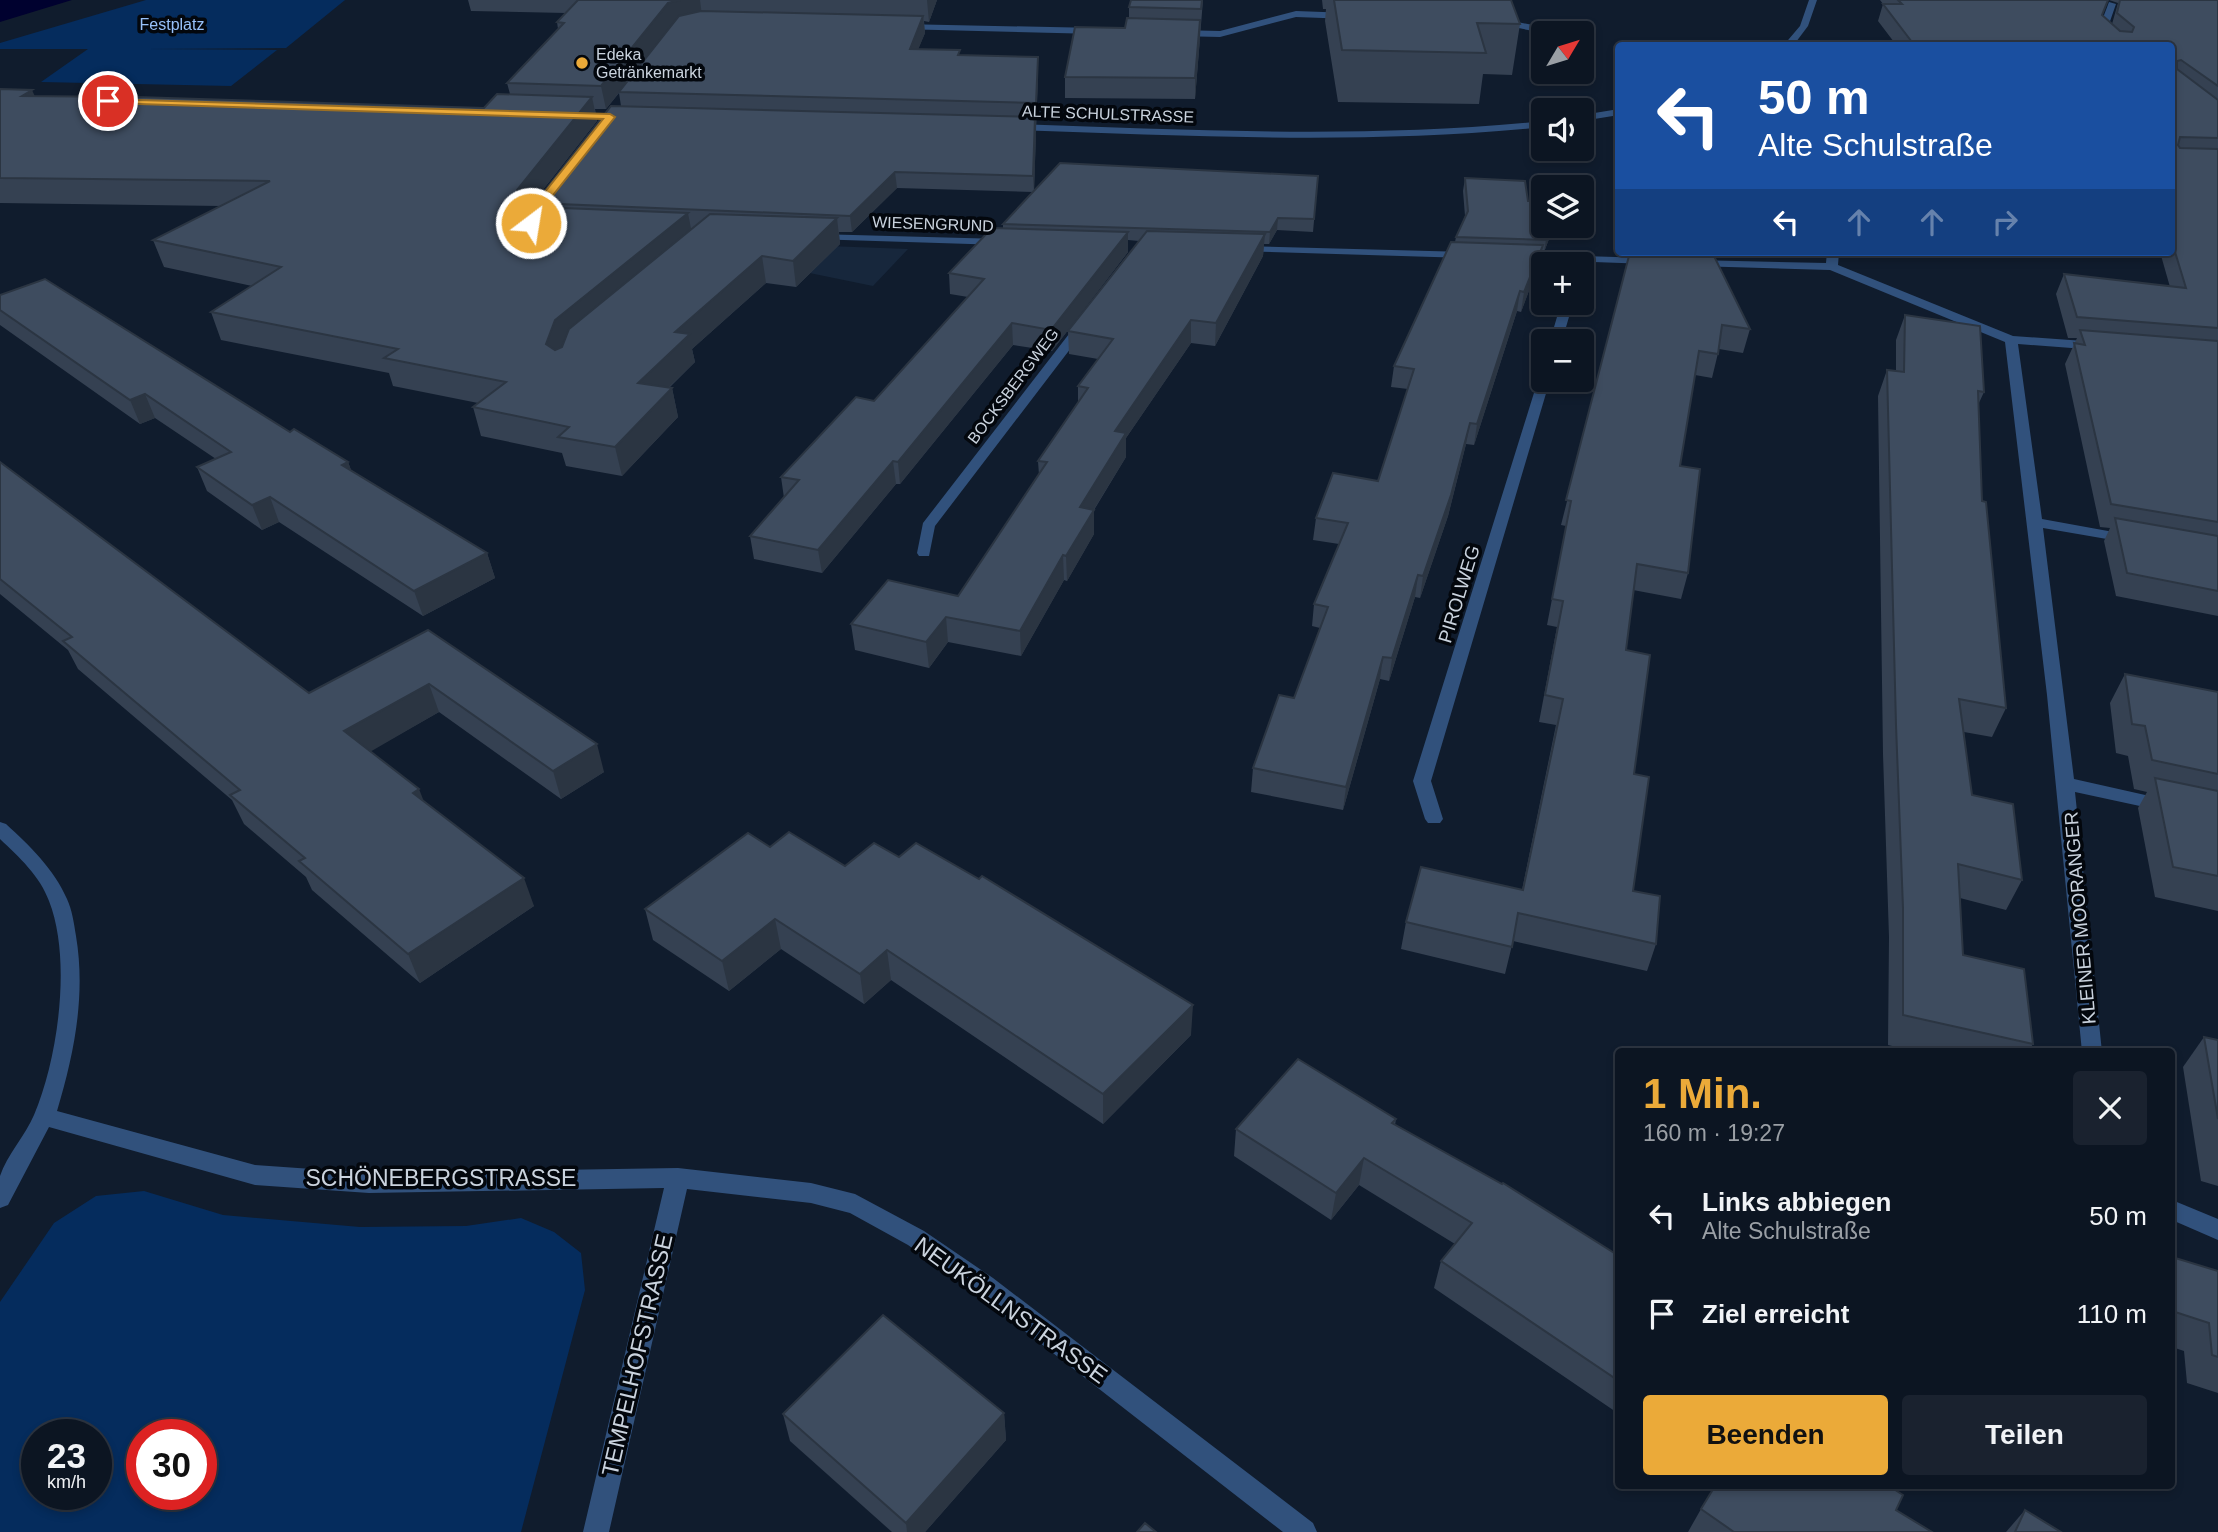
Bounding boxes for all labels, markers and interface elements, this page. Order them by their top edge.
park label: Festplatz [140,16,204,33]
north arrow [1531,21,1594,84]
map controls [1531,21,1594,392]
place label: Edeka Getränkemarkt [596,46,702,81]
marker: Edeka Getränkemarkt [574,55,590,71]
icon: left [1643,70,1734,161]
text: 50 m [1758,70,1870,124]
pin [78,71,138,131]
icon: arrive [89,82,127,120]
button: sound [1531,98,1594,161]
street label: ALTE SCHULSTRASSE [1022,103,1194,125]
text: Alte Schulstraße [1758,127,1993,163]
button: layers [1531,175,1594,238]
position arrow [494,186,568,260]
icon: left [1767,203,1805,241]
icon: ahead [1840,203,1878,241]
icon: ahead [1913,203,1951,241]
icon: right [1986,203,2024,241]
street label: WIESENGRUND [872,213,994,235]
button: + [1531,252,1594,315]
street label: BOCKSBERGWEG [964,325,1062,447]
button: − [1531,329,1594,392]
street label: PIROLWEG [1434,543,1484,645]
street label: KLEINER MOORANGER [2060,811,2100,1025]
text: 1 Min. [1643,1070,1762,1117]
button: close [2073,1071,2147,1145]
text: 160 m · 19:27 [1643,1120,1785,1146]
street label: SCHÖNEBERGSTRASSE [306,1165,576,1191]
text: Links abbiegen [1702,1187,1891,1217]
icon: left [1643,1197,1681,1235]
text: 50 m [2089,1201,2147,1231]
text: Alte Schulstraße [1702,1218,1871,1244]
street label: TEMPELHOFSTRASSE [596,1231,678,1479]
street label: NEUKÖLLNSTRASSE [910,1231,1112,1389]
icon: arrive [1643,1295,1681,1333]
text: Ziel erreicht [1702,1299,1849,1329]
text: 110 m [2077,1299,2147,1329]
button: Beenden [1643,1395,1888,1475]
button: Teilen [1902,1395,2147,1475]
speed limit sign: 30 [126,1419,217,1510]
text: 23 [47,1436,86,1475]
text: km/h [47,1472,86,1492]

